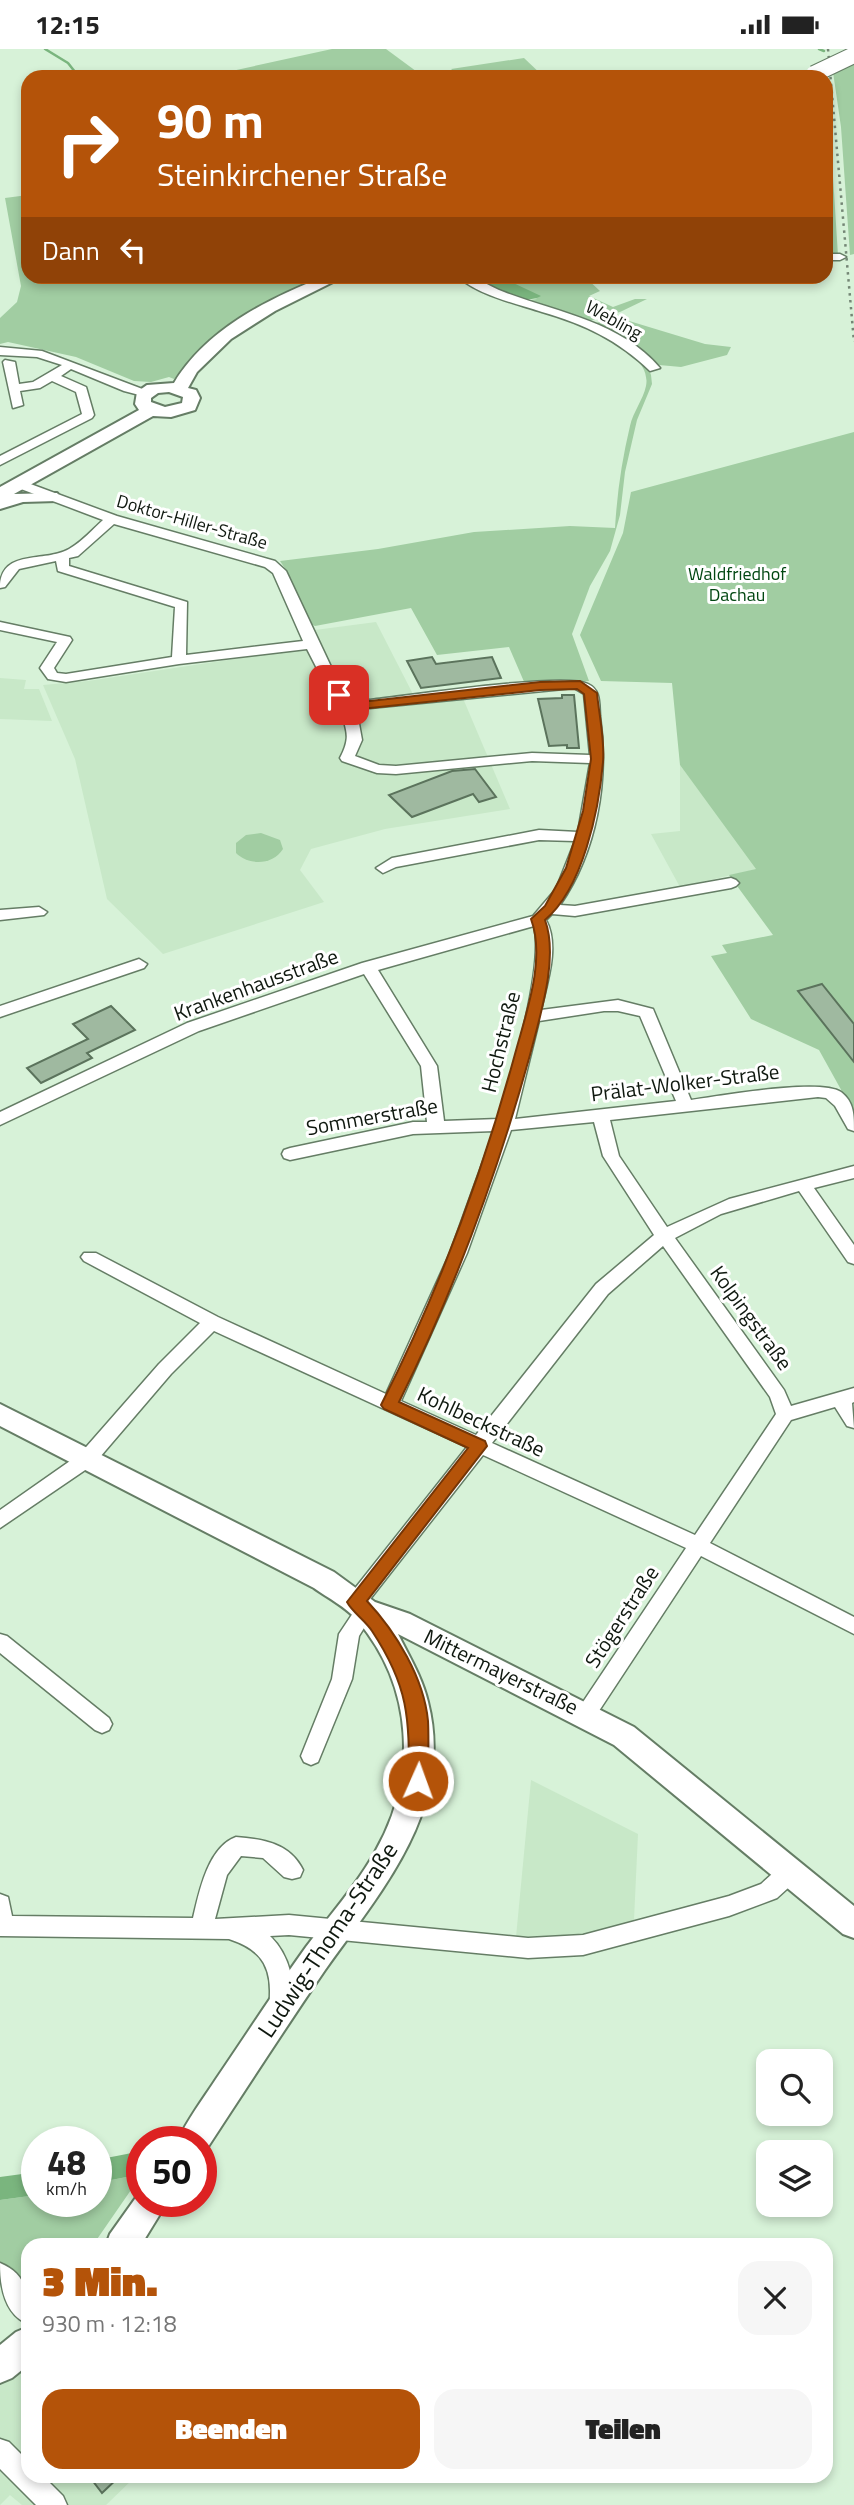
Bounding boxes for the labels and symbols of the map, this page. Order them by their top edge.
street label: Webling [581,293,648,346]
street label: Doktor-Hiller-Straße [114,487,271,556]
park label: Waldfriedhof Dachau [688,560,786,608]
pin [309,665,369,725]
street label: Krankenhausstraße [169,939,342,1029]
street label: Hochstraße [472,988,528,1096]
street label: Prälat-Wolker-Straße [589,1055,781,1109]
street label: Sommerstraße [304,1089,440,1143]
street label: Kolpingstraße [703,1258,801,1377]
street label: Kohlbeckstraße [412,1378,550,1465]
street label: Stögerstraße [576,1559,666,1674]
street label: Mittermayerstraße [419,1620,584,1722]
position arrow [381,1744,455,1818]
street label: Ludwig-Thoma-Straße [248,1834,406,2044]
speed limit sign: 50 [126,2126,217,2217]

